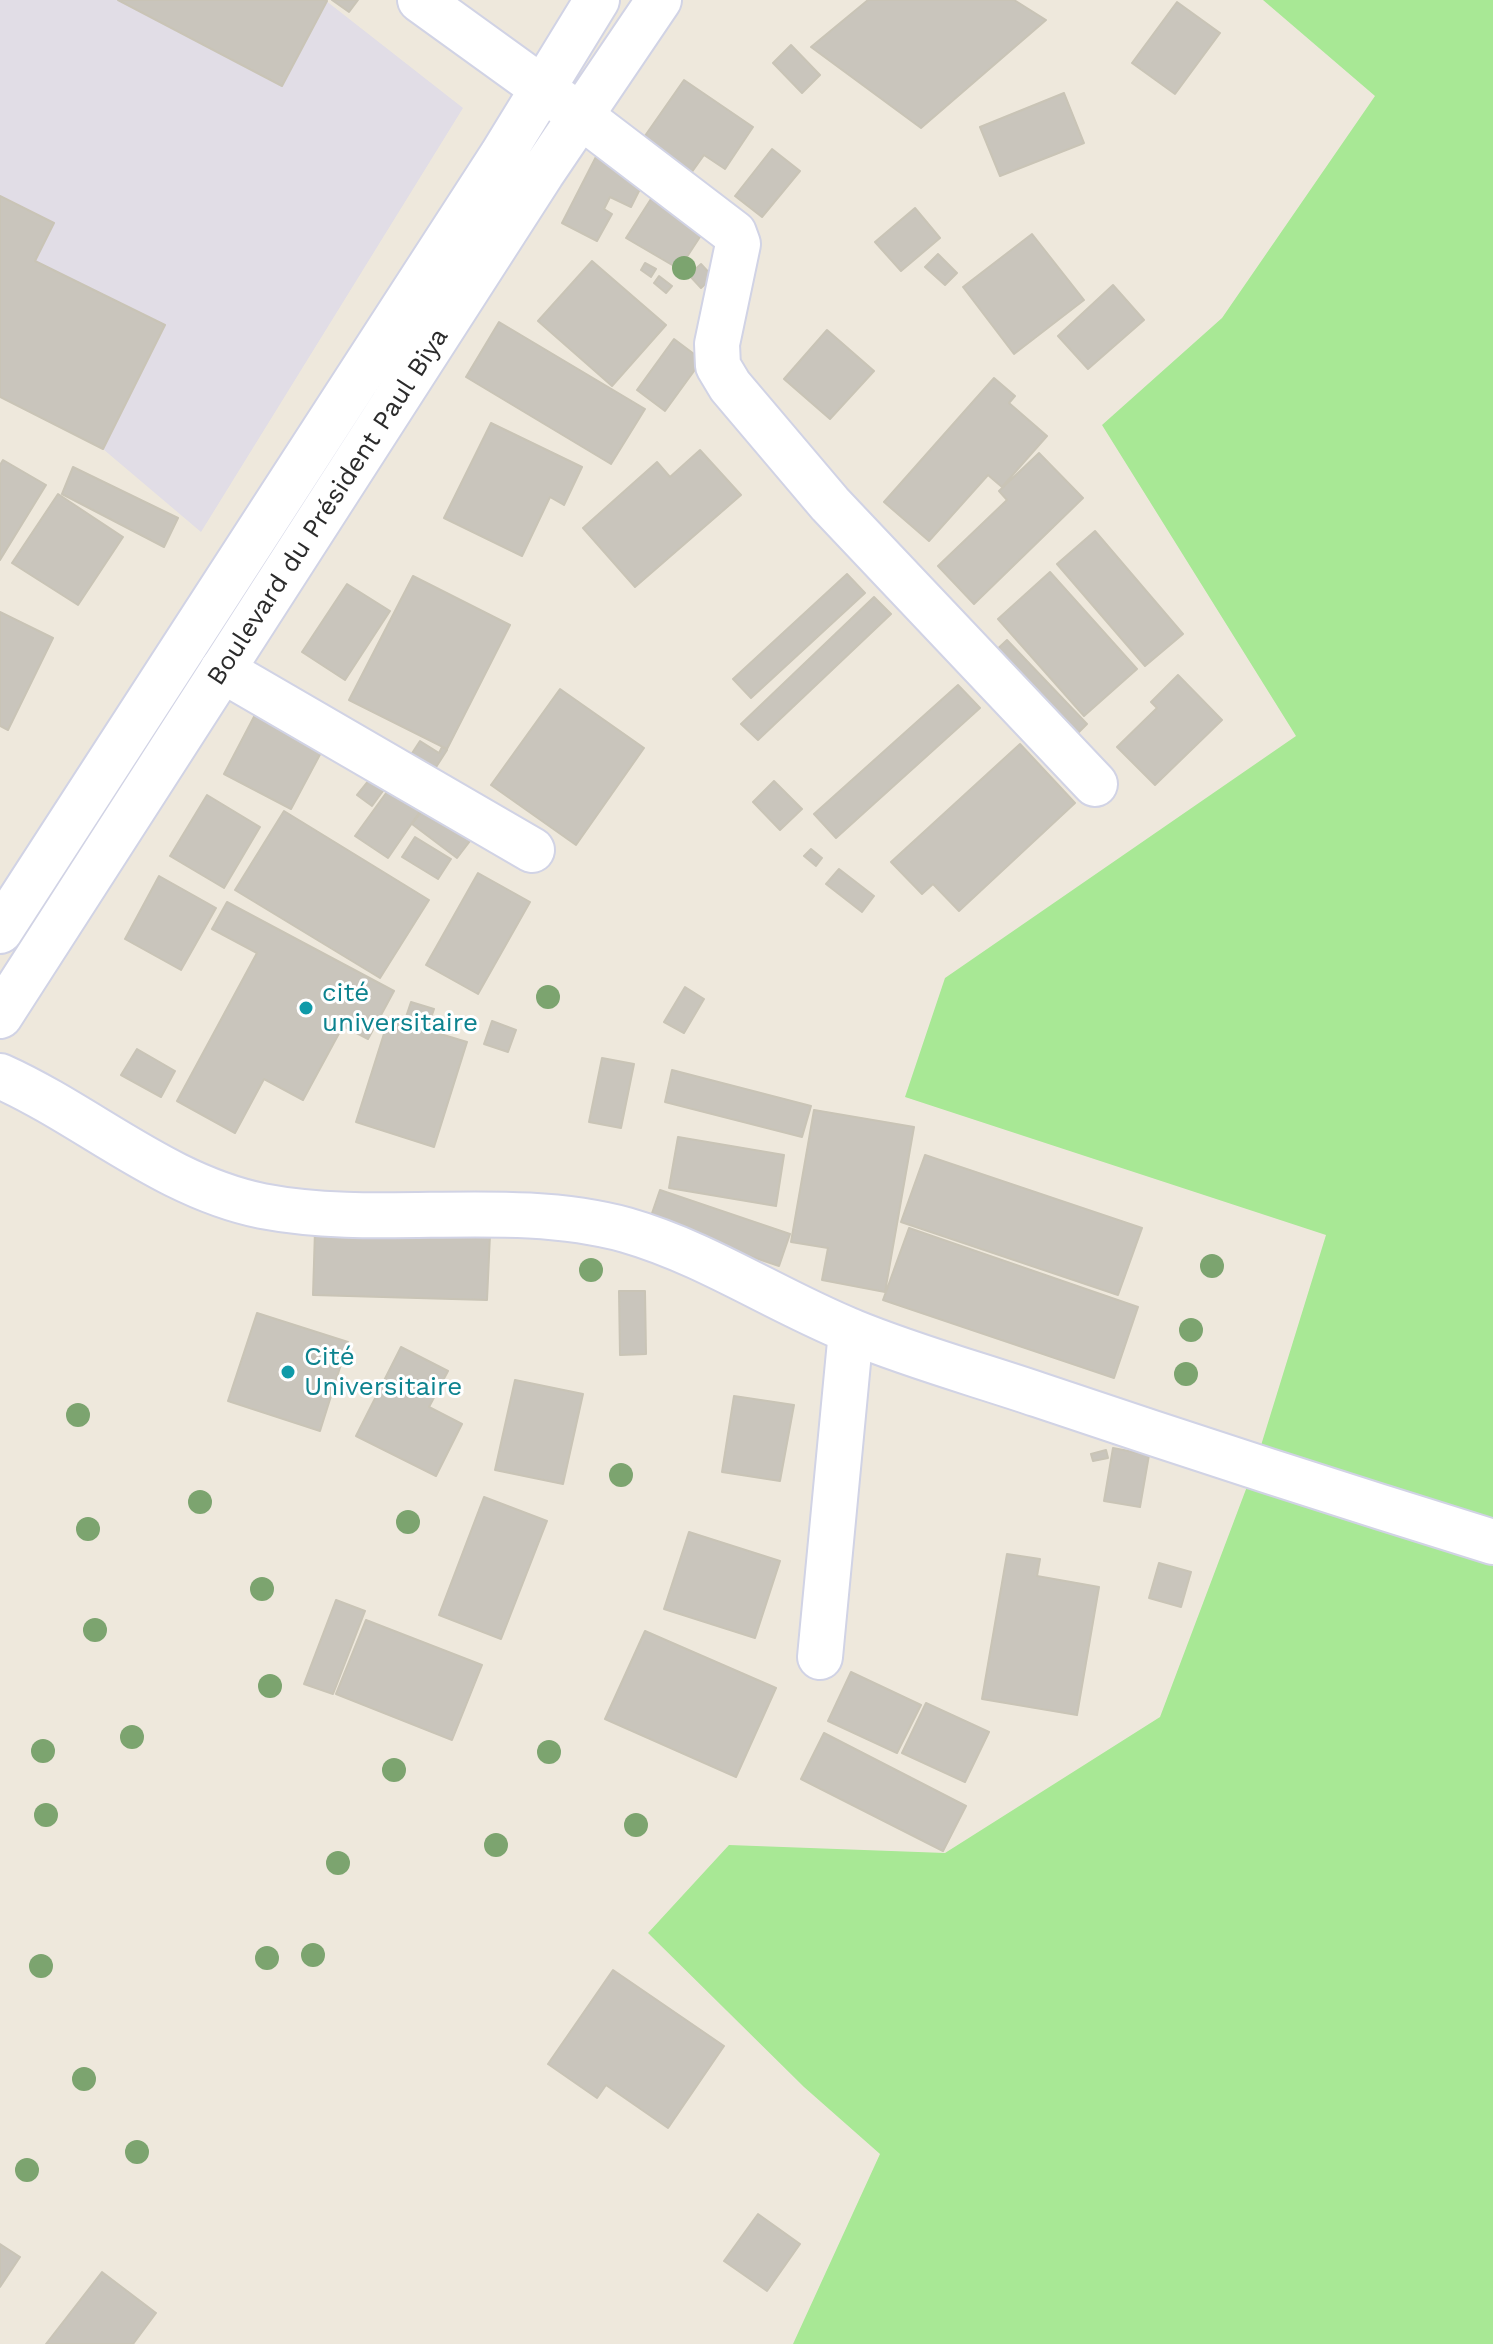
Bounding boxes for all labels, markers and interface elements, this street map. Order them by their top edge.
street label: Boulevard du Président Paul Biya [201,323,455,691]
place label: cité universitaire [322,977,478,1038]
marker: cité universitaire [297,999,315,1017]
place label: Cité Universitaire [304,1341,462,1402]
marker: Cité Universitaire [279,1363,297,1381]

